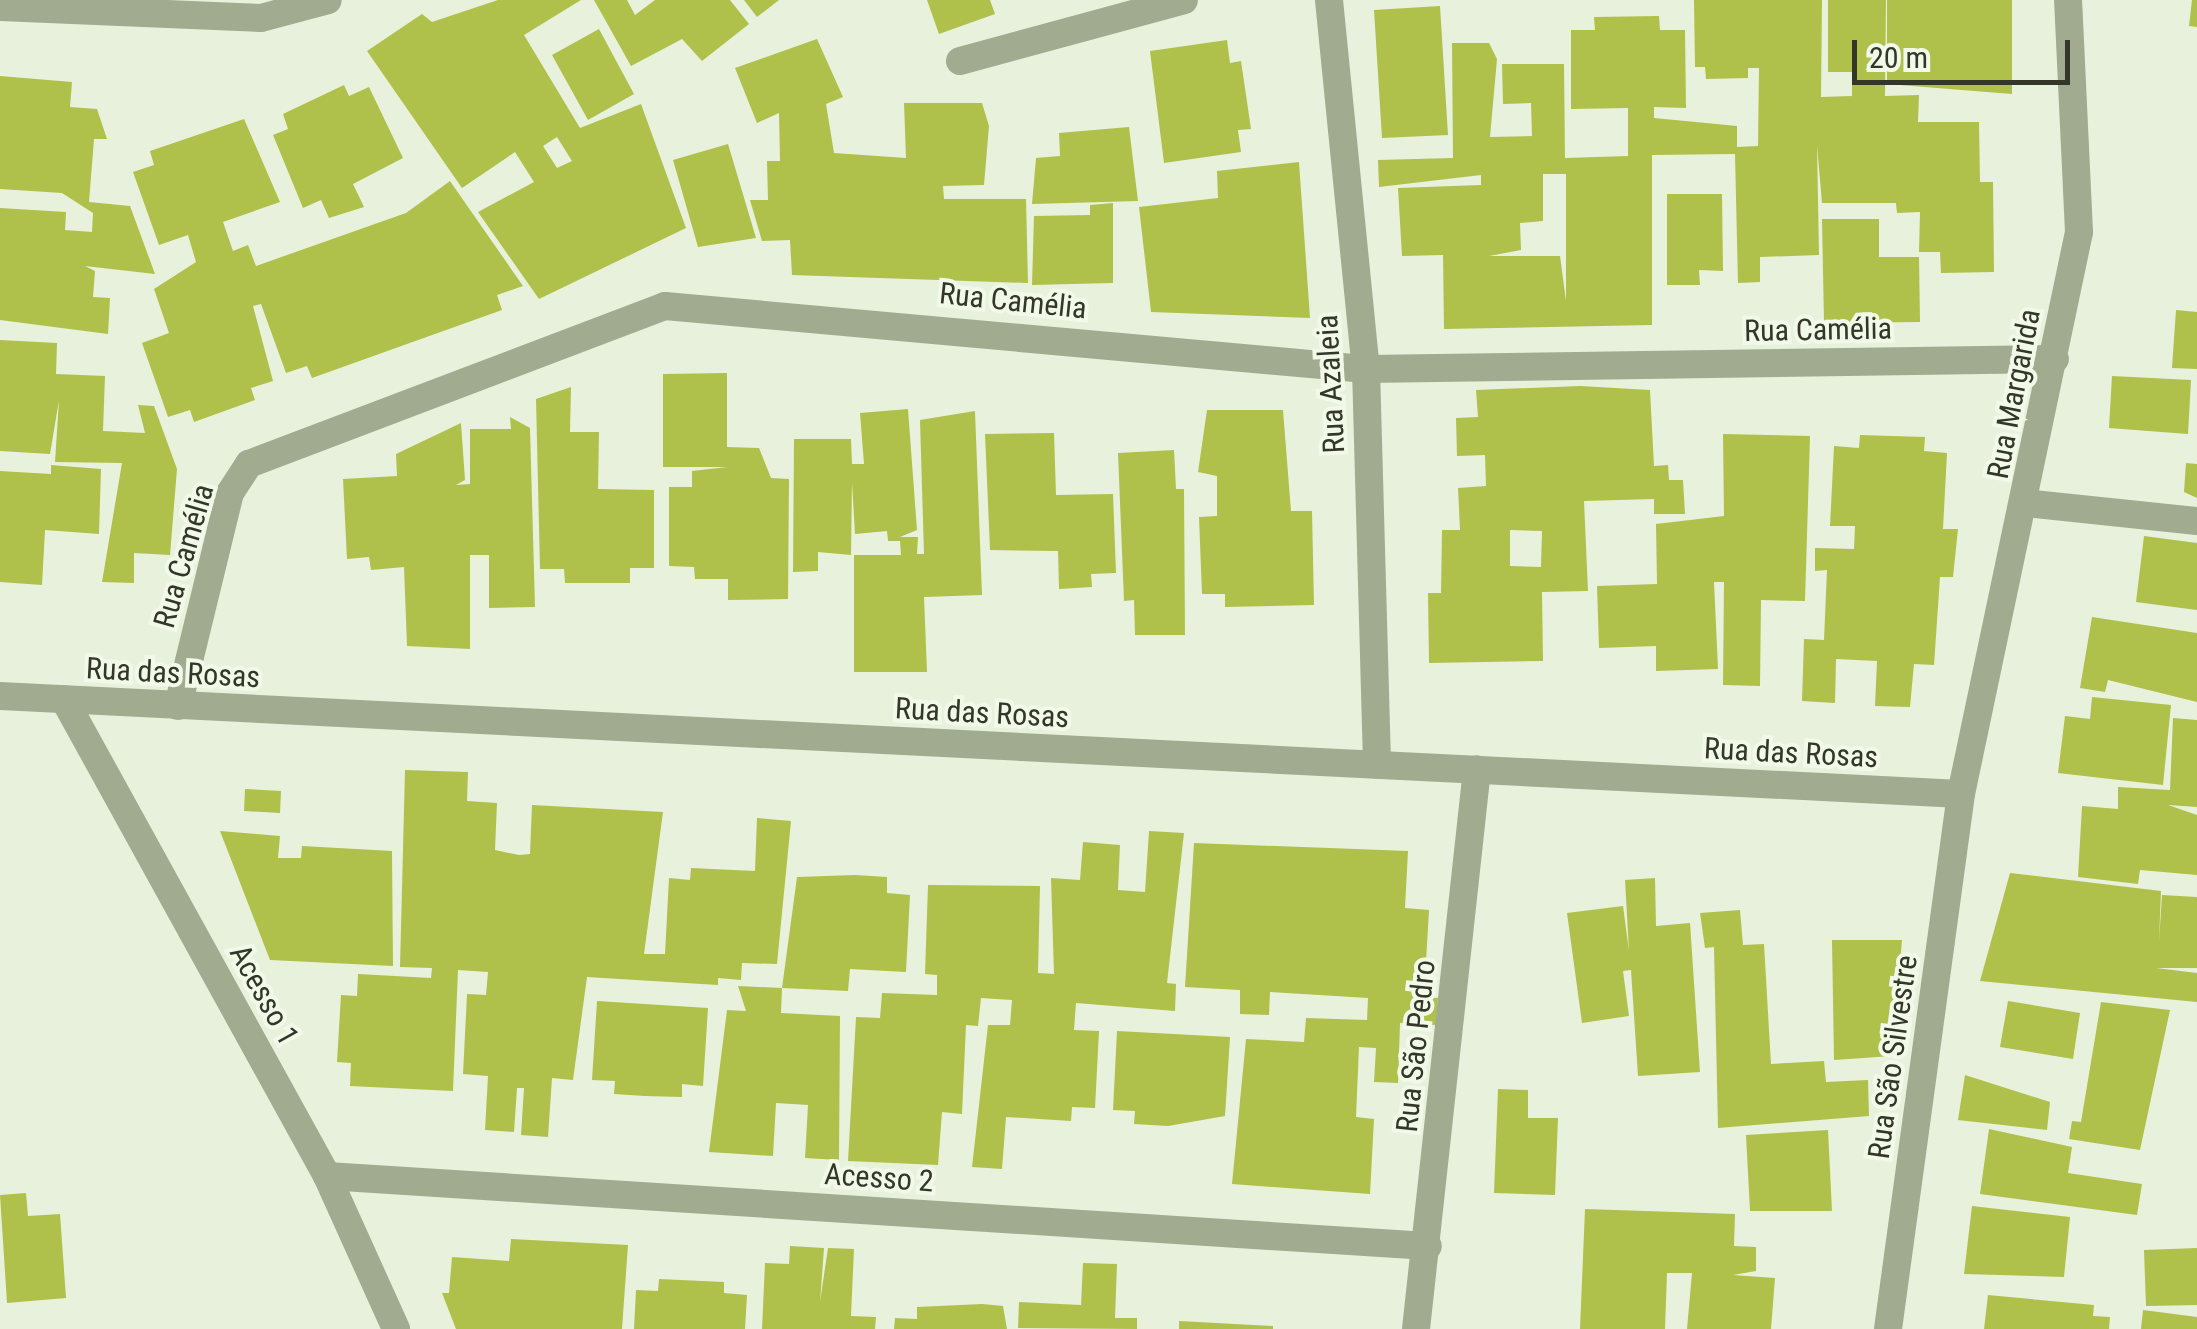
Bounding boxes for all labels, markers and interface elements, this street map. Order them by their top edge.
scale bar [1857,20,2074,82]
text: 20 m [1869,40,1928,75]
street label: Rua Camélia [938,275,1088,327]
street label: Rua Margarida [1980,306,2048,482]
street label: Rua Camélia [1744,311,1892,349]
street label: Rua Azaleia [1309,314,1353,454]
street label: Rua Camélia [146,480,222,632]
street label: Rua das Rosas [85,650,261,696]
street label: Rua das Rosas [894,690,1070,736]
street label: Rua das Rosas [1703,730,1879,776]
street label: Acesso 1 [222,938,306,1052]
street label: Rua São Silvestre [1861,953,1925,1161]
street label: Rua São Pedro [1389,958,1443,1134]
street label: Acesso 2 [823,1156,935,1200]

